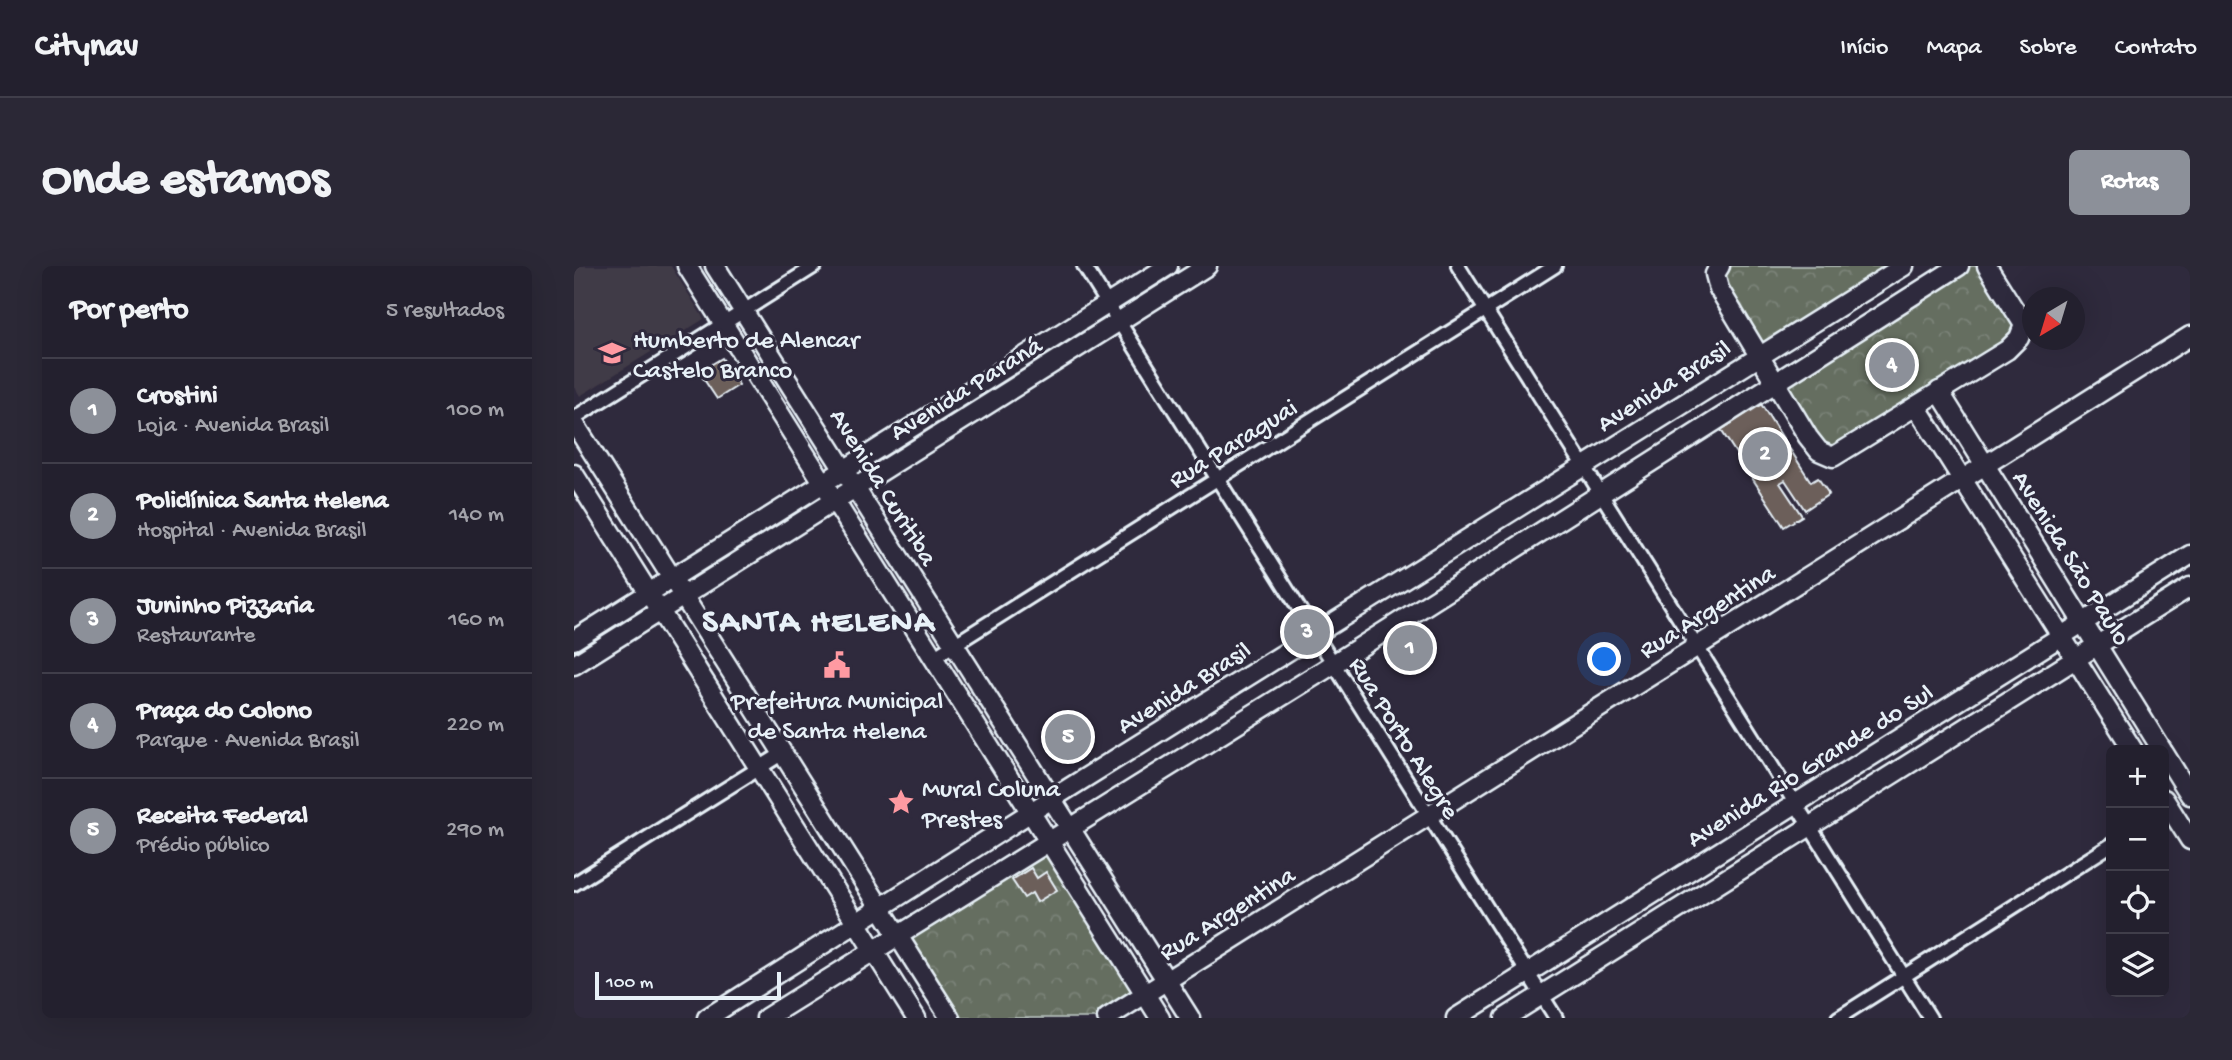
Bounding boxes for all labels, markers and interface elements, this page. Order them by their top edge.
text: Citynav [35,29,138,67]
text: Início [1840,34,1888,63]
text: Mapa [1926,34,1982,63]
text: Sobre [2020,34,2077,63]
text: Contato [2115,34,2197,63]
button: Rotas [2069,150,2190,215]
text: Onde estamos [42,153,329,211]
north arrow [2022,287,2085,350]
text: Por perto [70,294,189,329]
text: 5 resultados [386,298,504,325]
place label: Humberto de Alencar Castelo Branco [633,327,862,388]
street label: Avenida Paraná [886,331,1050,450]
street label: Avenida Brasil [1593,334,1738,441]
school or university icon: Humberto de Alencar Castelo Branco [597,338,627,368]
pin: 4 [1869,339,1915,391]
text: Crostini [137,382,218,413]
street label: Rua Paraguai [1164,394,1304,498]
text: 1 [88,397,98,424]
text: 100 m [447,397,504,424]
street label: Avenida Curitiba [820,404,943,574]
text: Loja · Avenida Brasil [137,413,329,440]
pin: 2 [1742,428,1788,480]
street label: Avenida São Paulo [2003,466,2135,653]
text: Policlínica Santa Helena [137,487,388,518]
text: 2 [87,502,99,529]
text: 140 m [449,502,504,529]
text: Hospital · Avenida Brasil [137,518,367,545]
street label: Rua Argentina [1635,559,1783,668]
text: Juninho Pizzaria [137,592,314,623]
district label: SANTA HELENA [702,605,936,643]
pin: 3 [1284,606,1330,658]
text: 3 [87,607,99,634]
text: 160 m [448,607,504,634]
pin: 1 [1387,622,1433,674]
text: Restaurante [137,623,255,650]
street label: Avenida Brasil [1113,636,1258,743]
your location [1587,642,1621,676]
public building icon: Prefeitura Municipal de Santa Helena [822,650,852,680]
street label: Rua Porto Alegre [1340,652,1465,827]
street label: Avenida Rio Grande do Sul [1682,679,1940,856]
place label: Prefeitura Municipal de Santa Helena [730,688,943,749]
text: Praça do Colono [137,697,312,728]
pin: 5 [1045,711,1091,763]
text: 4 [88,712,98,739]
text: 220 m [447,712,504,739]
text: Parque · Avenida Brasil [137,728,360,755]
map controls [2106,745,2169,997]
button: + [2106,745,2169,808]
place label: Mural Coluna Prestes [921,776,1062,837]
place icon: Mural Coluna Prestes [886,787,916,817]
text: Receita Federal [137,802,308,833]
button: − [2106,808,2169,871]
text: 5 [87,817,99,844]
text: 290 m [446,817,504,844]
text: Prédio público [137,833,270,860]
street label: Rua Argentina [1155,861,1303,970]
button: locate [2106,871,2169,934]
button: layers [2106,934,2169,997]
scale bar [595,969,780,1001]
text: 100 m [606,972,653,995]

